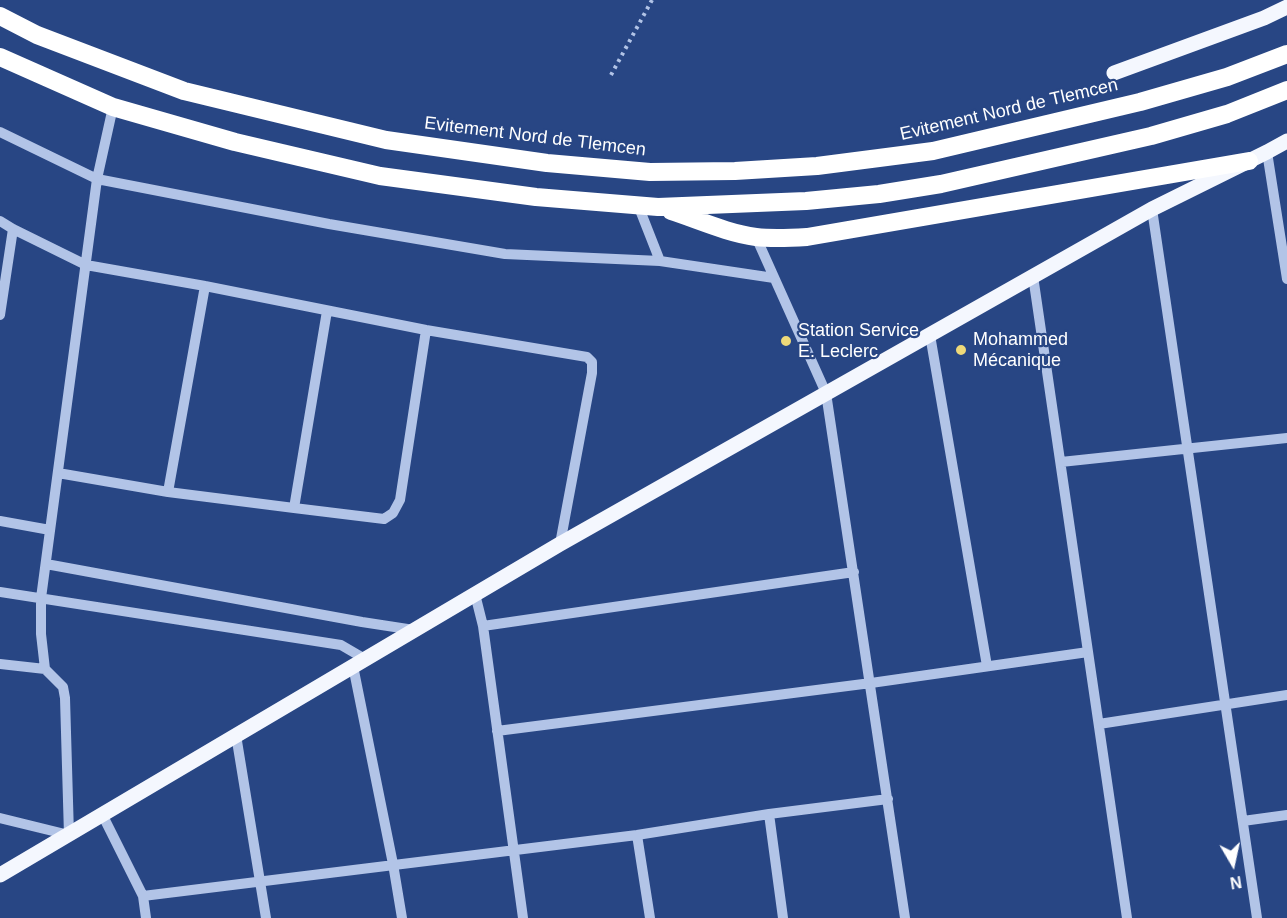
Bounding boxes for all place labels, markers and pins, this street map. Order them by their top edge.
place label: Station Service E. Leclerc [798,320,919,362]
place label: Mohammed Mécanique [973,329,1068,372]
marker: Station Service E. Leclerc [779,334,793,348]
marker: Mohammed Mécanique [954,343,968,357]

